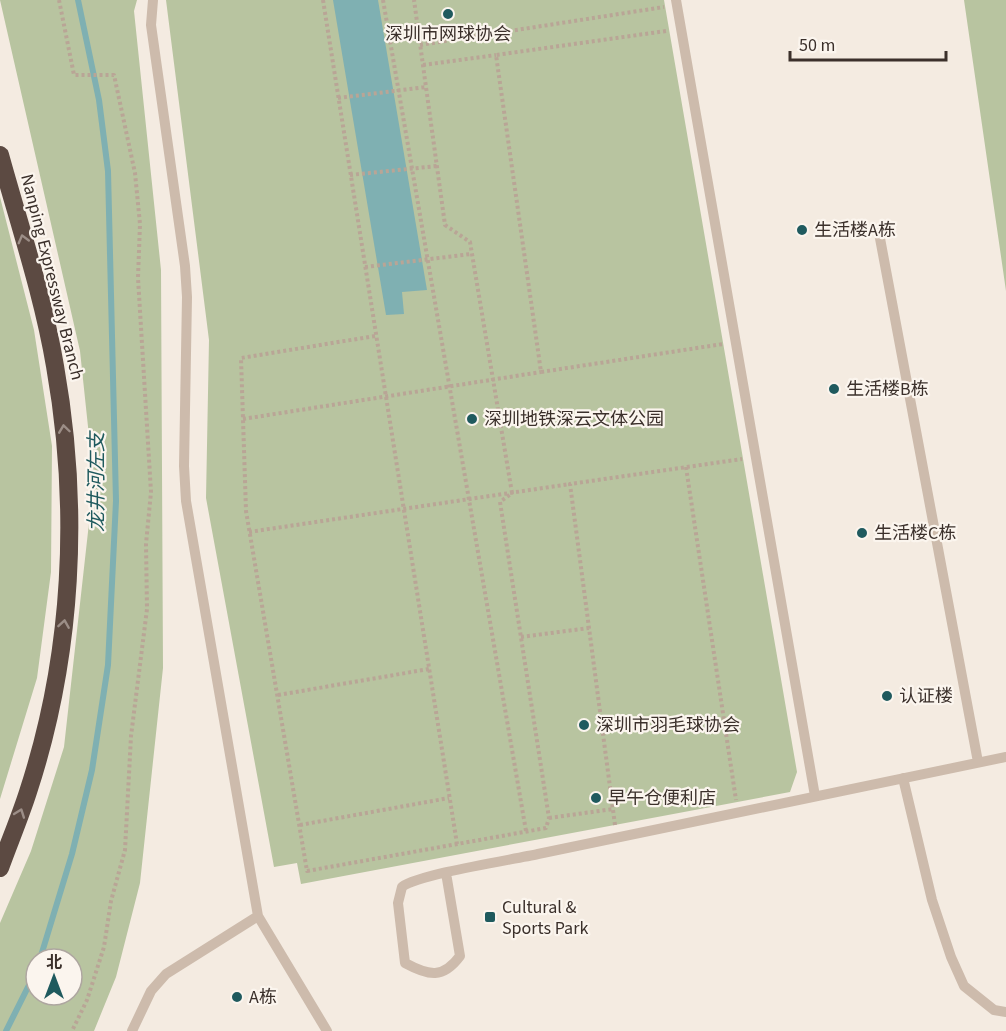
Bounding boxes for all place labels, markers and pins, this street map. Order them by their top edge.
marker: 深圳市网球协会 [441,7,455,21]
place label: 深圳市网球协会 [385,22,511,47]
place label: 生活楼A栋 [814,218,896,243]
marker: 生活楼A栋 [795,223,809,237]
place label: 生活楼B栋 [846,377,929,402]
marker: 生活楼B栋 [827,382,841,396]
place label: 深圳地铁深云文体公园 [484,407,664,432]
marker: 深圳地铁深云文体公园 [465,412,479,426]
place label: 生活楼C栋 [874,521,956,546]
marker: 生活楼C栋 [855,526,869,540]
place label: 认证楼 [899,684,953,709]
marker: 认证楼 [880,689,894,703]
place label: 深圳市羽毛球协会 [596,713,740,738]
marker: 深圳市羽毛球协会 [577,718,591,732]
place label: 早午仓便利店 [608,786,716,811]
marker: 早午仓便利店 [589,791,603,805]
place label: Cultural & Sports Park [502,895,588,941]
marker: Cultural & Sports Park [483,910,497,924]
place label: A栋 [249,985,277,1010]
marker: A栋 [230,990,244,1004]

